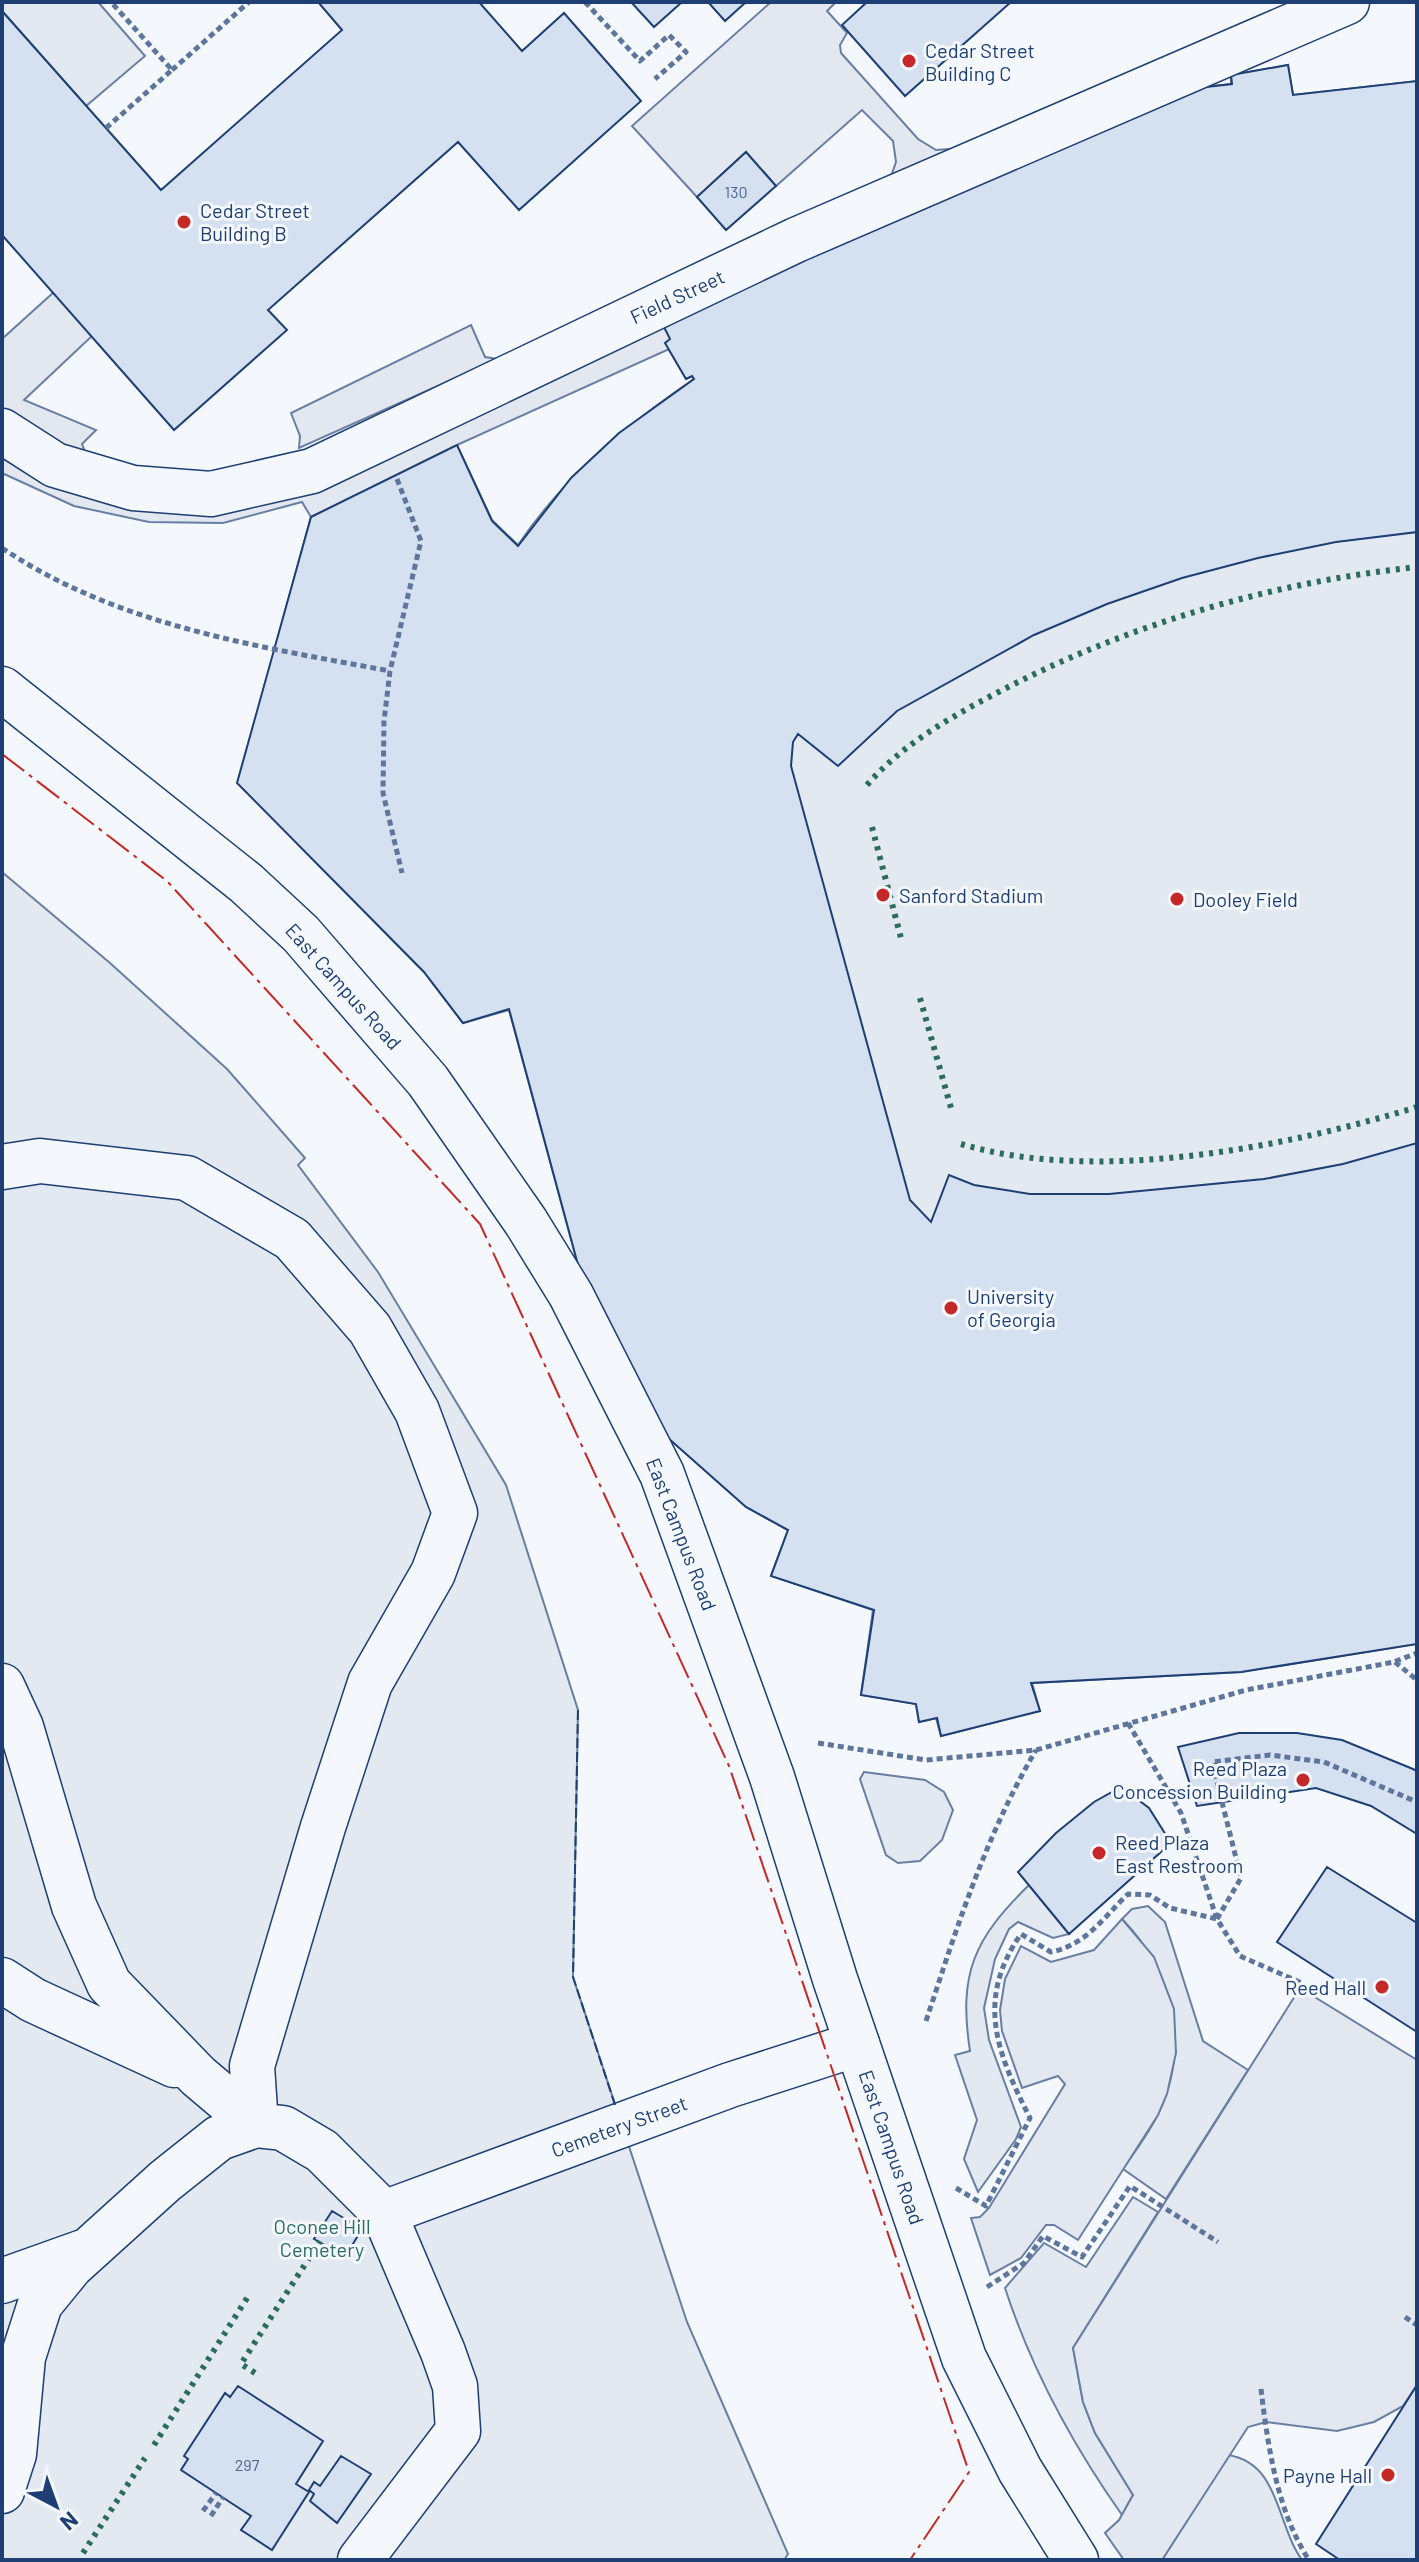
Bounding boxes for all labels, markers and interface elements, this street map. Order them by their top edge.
place label: Cedar Street Building C [925,38,1035,85]
marker: Cedar Street Building C [900,52,918,70]
house number: 130 [725,182,747,201]
place label: Cedar Street Building B [200,198,310,245]
marker: Cedar Street Building B [175,213,193,231]
street label: Field Street [626,264,728,328]
place label: Sanford Stadium [899,883,1043,907]
marker: Sanford Stadium [874,886,892,904]
place label: Dooley Field [1193,887,1298,911]
marker: Dooley Field [1168,890,1186,908]
street label: East Campus Road [281,918,407,1054]
place label: University of Georgia [967,1284,1056,1331]
marker: University of Georgia [942,1299,960,1317]
street label: East Campus Road [642,1454,722,1614]
place label: Reed Plaza Concession Building [1113,1756,1287,1803]
marker: Reed Plaza Concession Building [1294,1771,1312,1789]
place label: Reed Plaza East Restroom [1115,1830,1243,1877]
marker: Reed Plaza East Restroom [1090,1844,1108,1862]
place label: Reed Hall [1285,1975,1366,1999]
marker: Reed Hall [1373,1978,1391,1996]
street label: East Campus Road [854,2067,930,2227]
street label: Cemetery Street [548,2090,690,2162]
park label: Oconee Hill Cemetery [274,2214,371,2261]
house number: 297 [235,2455,260,2474]
place label: Payne Hall [1283,2463,1372,2487]
north arrow [16,2466,96,2546]
marker: Payne Hall [1379,2466,1397,2484]
text: N [56,2507,84,2536]

